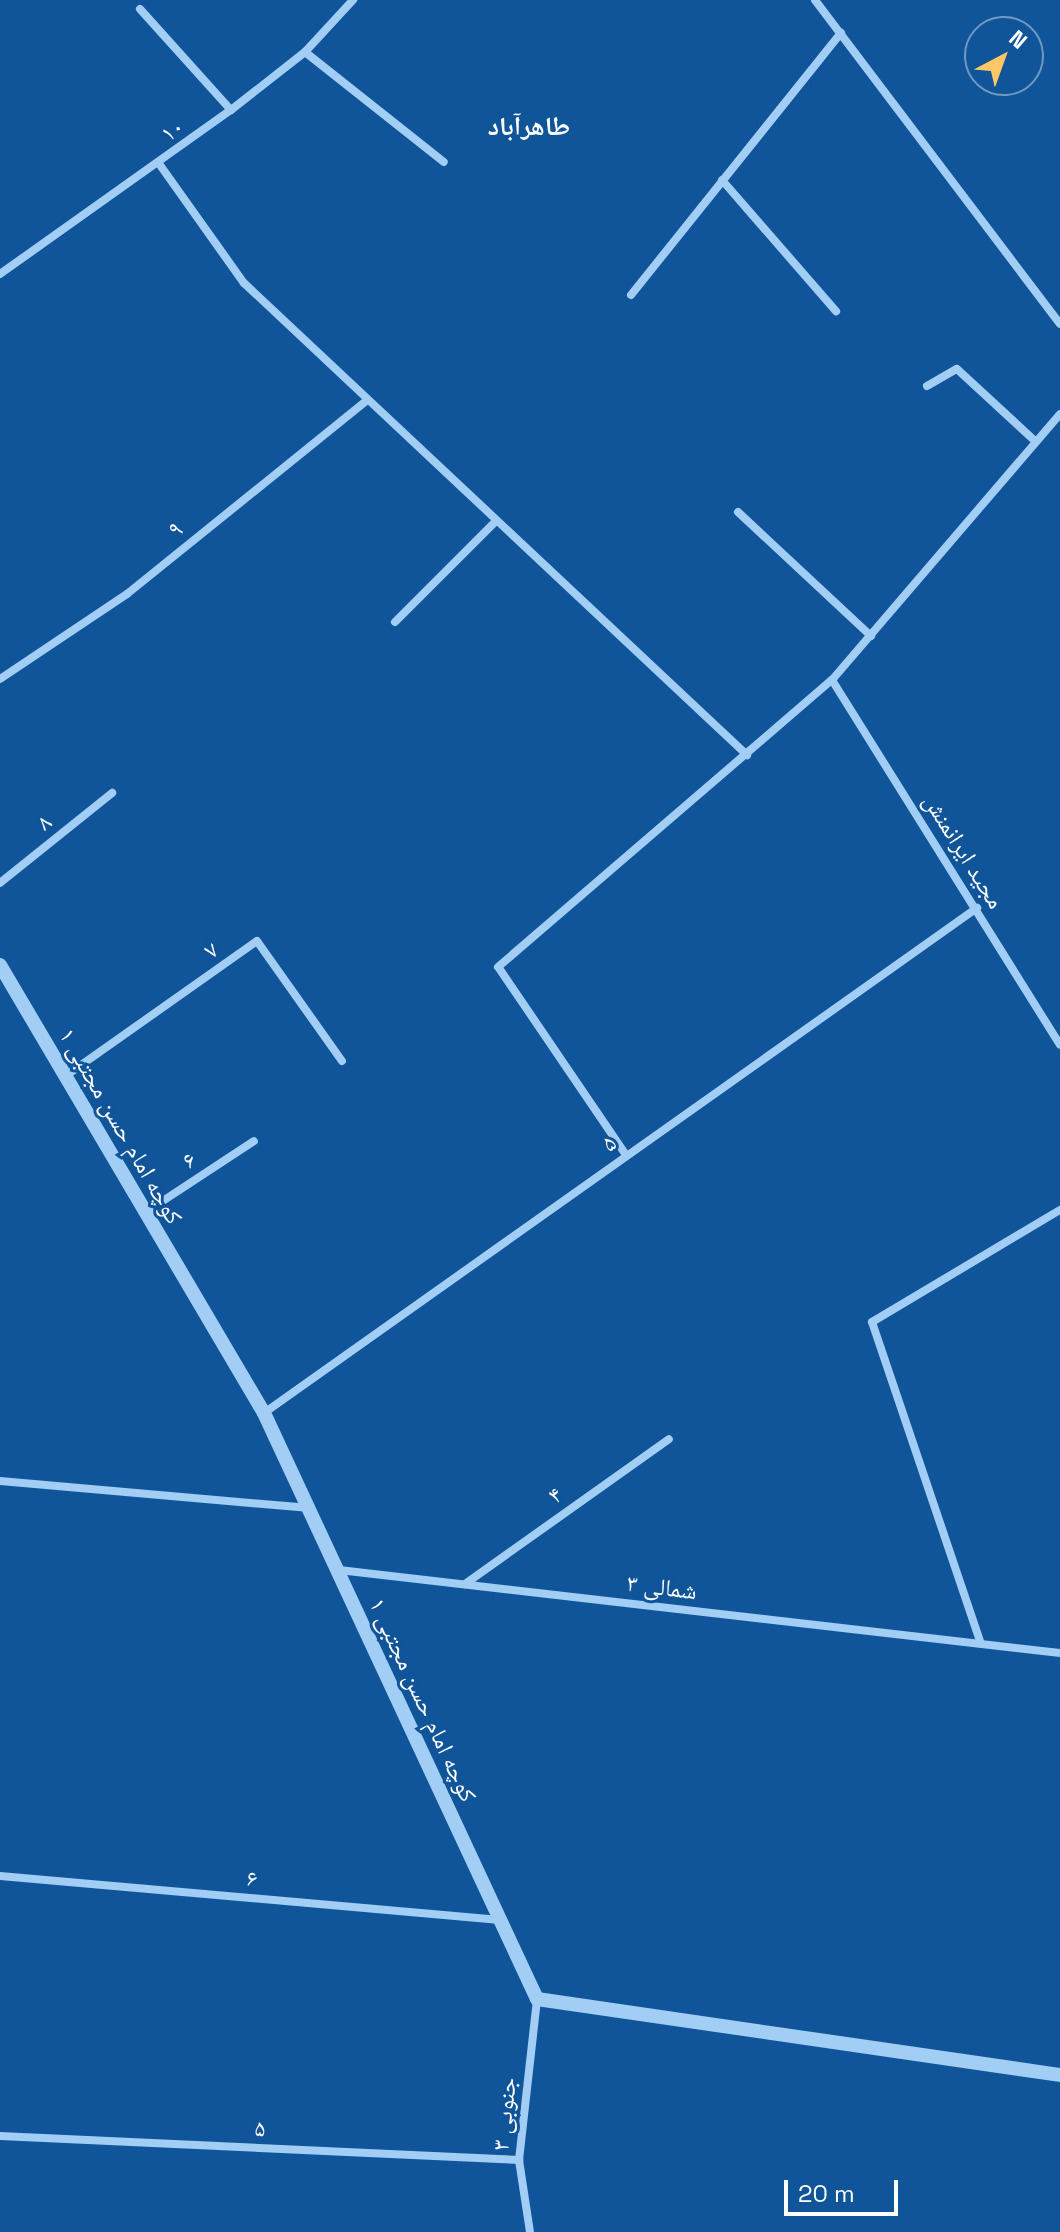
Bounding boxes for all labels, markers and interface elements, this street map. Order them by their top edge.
north arrow [964,16,1044,96]
text: N [1004,24,1033,55]
district label: طاهرآباد [488,111,570,143]
street label: ۱۰ [155,112,189,148]
street label: ۹ [162,514,188,544]
street label: مجید ایرانمنش [917,788,1011,914]
street label: ۸ [31,807,57,837]
street label: ۷ [198,935,224,965]
street label: کوچه امام حسن مجتبی ۱ [53,1023,189,1229]
street label: ۵ [596,1128,622,1158]
street label: ۶ [177,1145,201,1175]
street label: ۴ [542,1480,568,1510]
street label: ۳ شمالی [625,1568,699,1606]
street label: کوچه امام حسن مجتبی ۱ [363,1594,483,1806]
street label: ۶ [245,1863,259,1893]
street label: ۳ جنوبی [486,2076,522,2152]
street label: ۵ [254,2113,266,2143]
scale bar [788,2164,902,2214]
text: 20 m [798,2178,855,2209]

